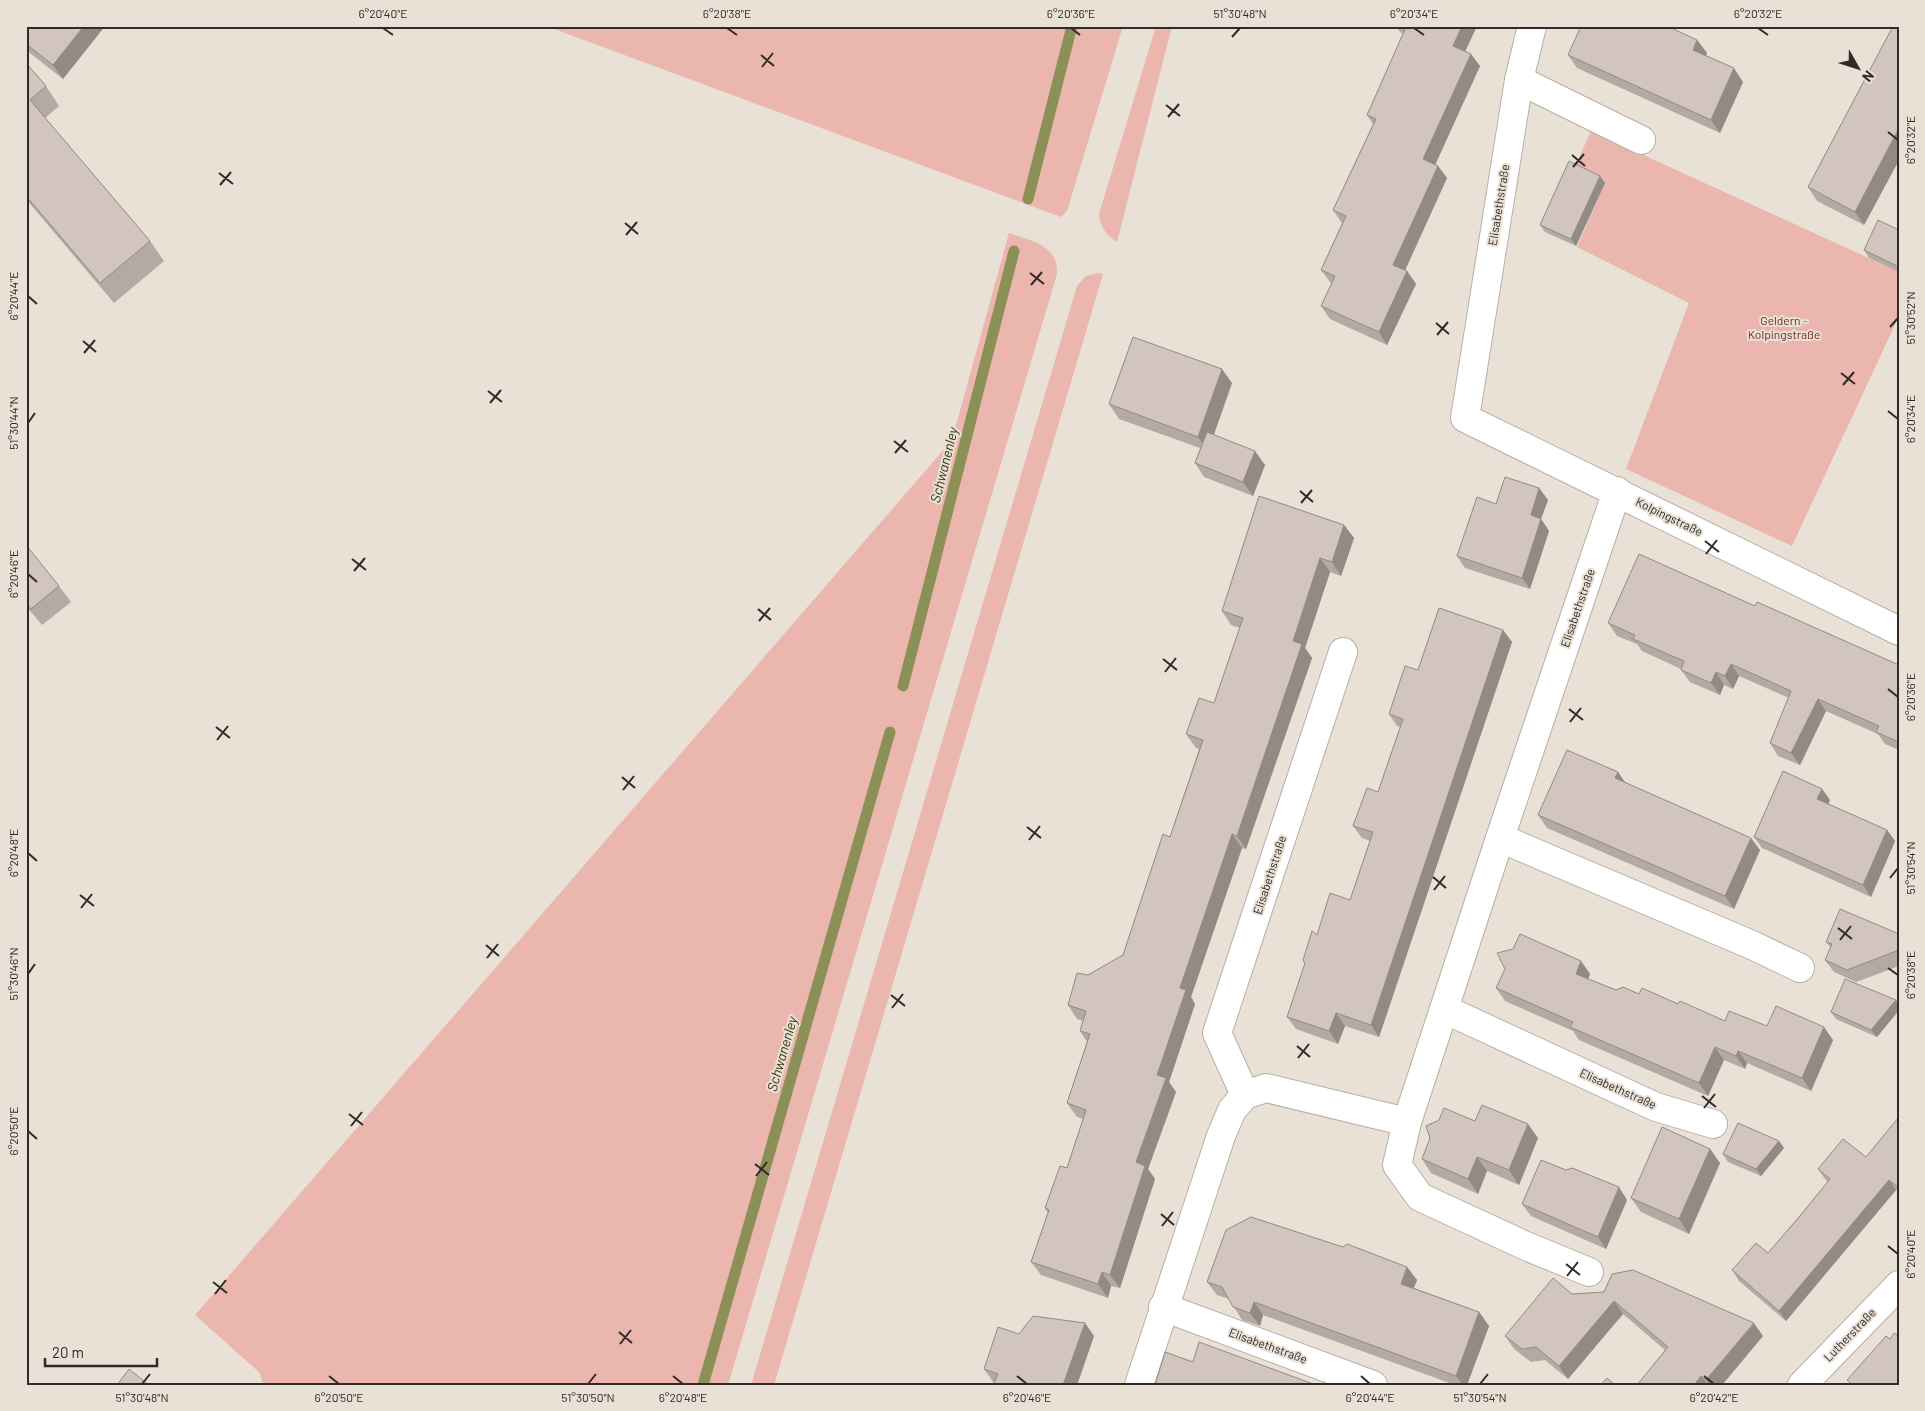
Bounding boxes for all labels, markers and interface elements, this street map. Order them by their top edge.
text: 6°20'40"E [358,6,408,20]
text: 6°20'38"E [703,6,751,20]
text: 6°20'36"E [1047,6,1095,20]
text: 51°30'48"N [1213,6,1267,20]
text: 6°20'34"E [1390,6,1438,20]
text: 6°20'32"E [1734,6,1782,20]
north arrow [1832,42,1882,92]
text: N [1859,68,1878,85]
text: 6°20'32"E [1903,116,1917,164]
street label: Elisabethstraße [1485,163,1511,247]
text: 6°20'44"E [6,272,20,320]
text: 51°30'52"N [1903,291,1917,345]
park label: Geldern - Kolpingstraße [1748,313,1820,341]
text: 6°20'34"E [1903,395,1917,443]
text: 51°30'44"N [6,396,20,450]
water label: Schwanenley [926,425,961,504]
street label: Kolpingstraße [1634,494,1705,538]
text: 6°20'46"E [6,550,20,598]
street label: Elisabethstraße [1557,566,1597,649]
text: 6°20'36"E [1903,673,1917,721]
text: 6°20'48"E [6,829,20,877]
street label: Elisabethstraße [1250,833,1288,916]
text: 51°30'54"N [1903,841,1917,895]
text: 51°30'46"N [6,947,20,1001]
text: 6°20'38"E [1903,951,1917,999]
water label: Schwanenley [763,1014,801,1093]
street label: Elisabethstraße [1578,1065,1659,1111]
text: 6°20'50"E [6,1107,20,1155]
text: 6°20'40"E [1903,1229,1917,1279]
street label: Lutherstraße [1820,1305,1878,1364]
street label: Elisabethstraße [1227,1324,1309,1366]
scale bar [45,1336,158,1368]
text: 20 m [52,1343,84,1361]
text: 51°30'48"N [115,1390,169,1404]
text: 6°20'50"E [315,1390,363,1404]
text: 51°30'50"N [561,1390,615,1404]
text: 6°20'48"E [659,1390,707,1404]
text: 6°20'46"E [1003,1390,1051,1404]
text: 6°20'44"E [1346,1390,1394,1404]
text: 51°30'54"N [1453,1390,1507,1404]
text: 6°20'42"E [1690,1390,1738,1404]

